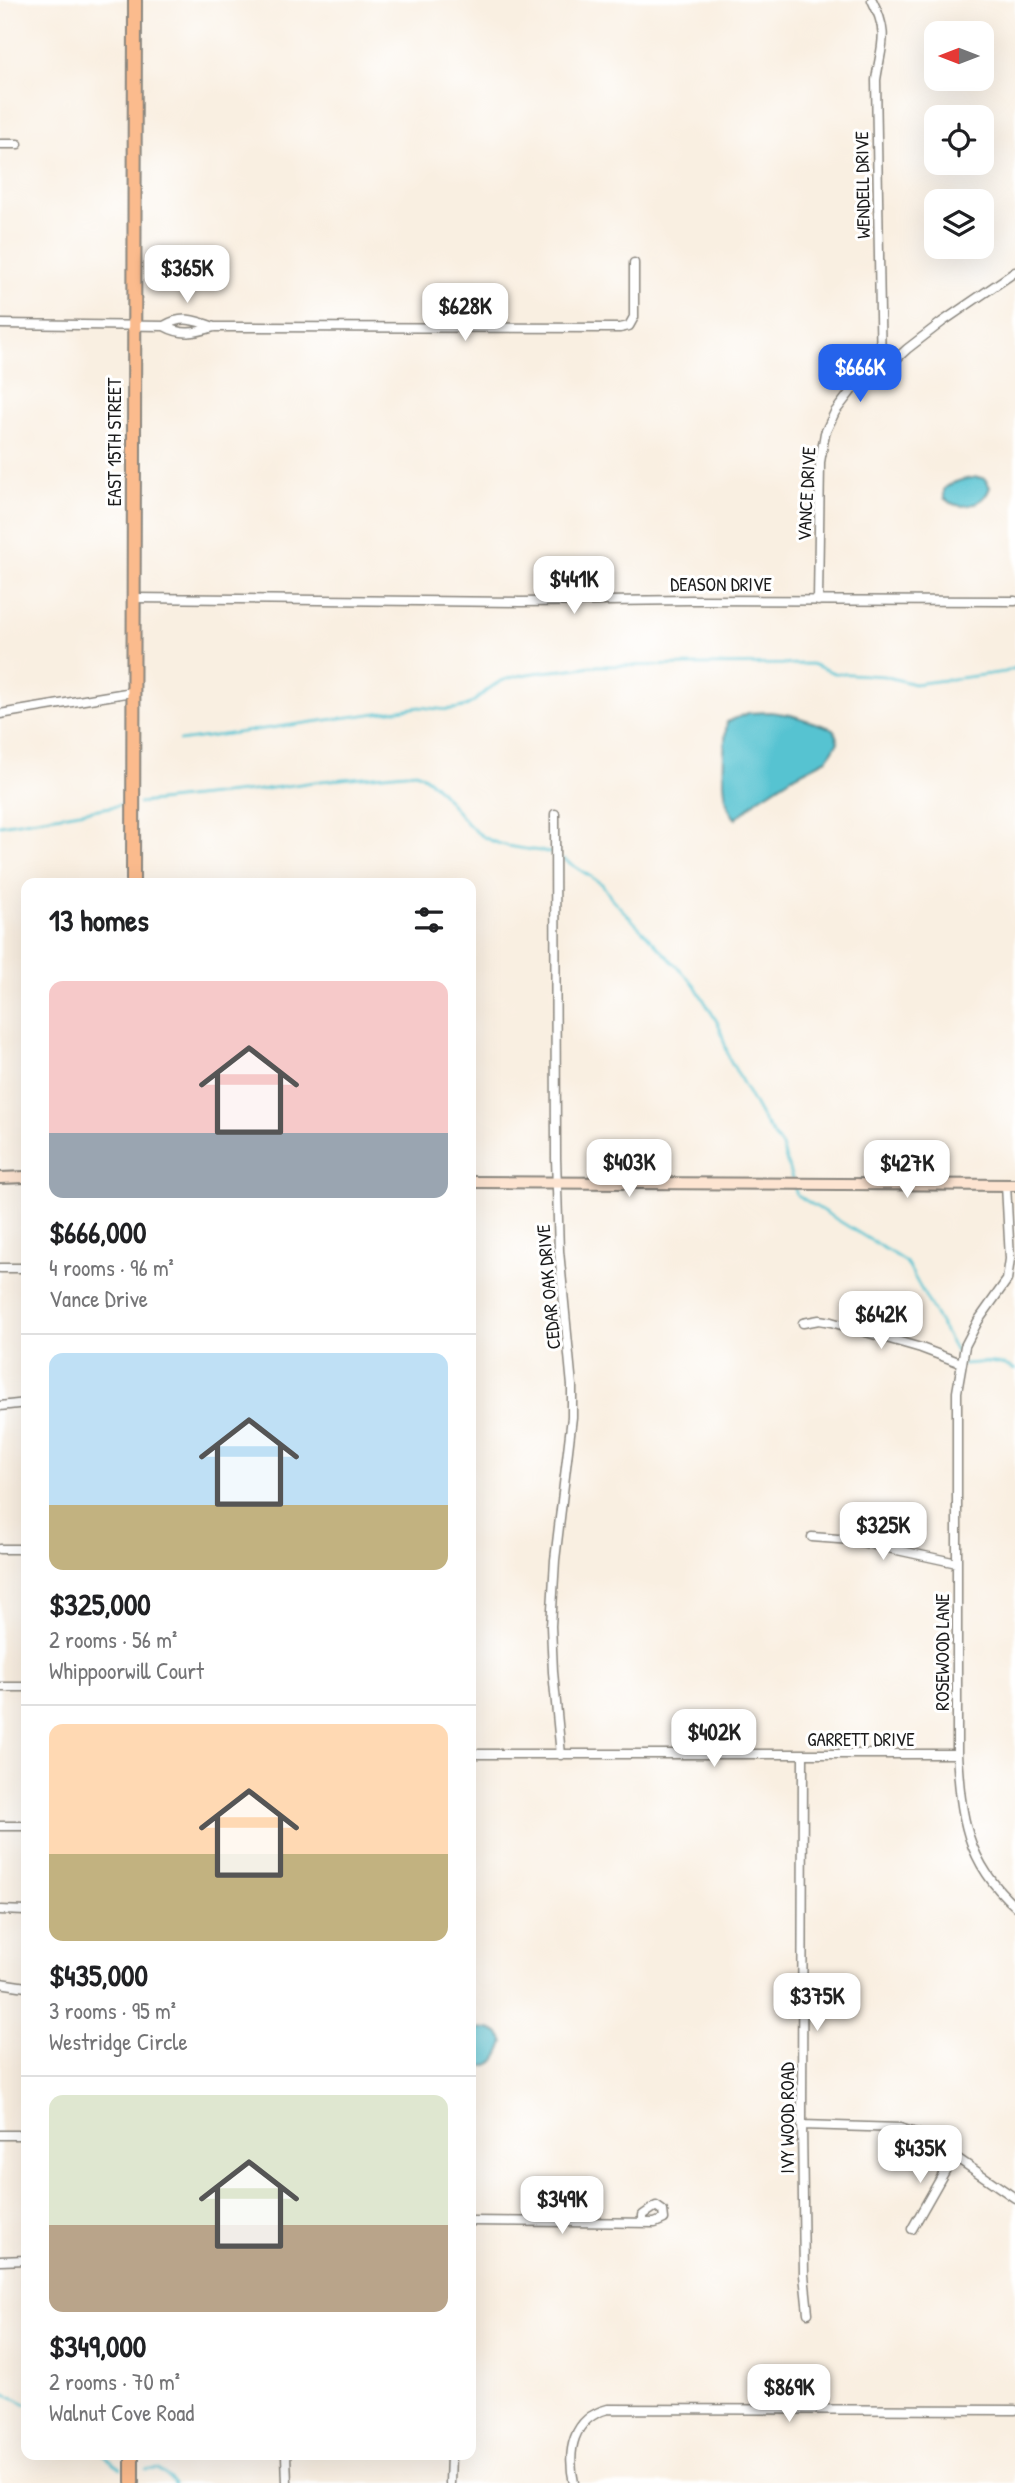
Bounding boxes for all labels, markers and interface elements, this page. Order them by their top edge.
north arrow [924,21,994,91]
map controls [924,21,994,259]
button: locate [924,105,994,175]
street label: WENDELL DRIVE [848,131,876,239]
button: layers [924,189,994,259]
pin: $365K [138,246,236,305]
text: $365K [161,252,213,283]
pin: $628K [416,284,514,343]
text: $628K [438,290,492,321]
pin: $666K [811,344,909,404]
text: $666K [834,351,886,382]
street label: EAST 15TH STREET [101,377,127,506]
street label: VANCE DRIVE [791,446,821,542]
pin: $441K [525,556,623,616]
text: $441K [549,563,599,594]
street label: DEASON DRIVE [670,571,772,597]
text: 13 homes [49,900,149,940]
icon: filters [410,901,448,939]
icon: home [186,1027,312,1153]
pin: $403K [580,1140,678,1199]
pin: $427K [858,1140,956,1200]
text: $403K [603,1146,655,1177]
text: $427K [880,1147,934,1178]
text: $666,000 [49,1212,147,1252]
street label: CEDAR OAK DRIVE [530,1223,566,1351]
text: 4 rooms · 96 m² [49,1252,174,1283]
text: Vance Drive [49,1283,148,1314]
pin: $642K [832,1292,930,1351]
text: $642K [855,1298,907,1329]
icon: home [186,1399,312,1525]
pin: $325K [834,1502,932,1562]
text: $325K [856,1509,910,1540]
text: $325,000 [49,1584,151,1624]
street label: ROSEWOOD LANE [929,1593,955,1711]
text: 2 rooms · 56 m² [49,1624,177,1655]
text: Whippoorwill Court [49,1655,204,1686]
pin: $402K [665,1710,763,1769]
text: $402K [687,1716,741,1747]
street label: GARRETT DRIVE [807,1726,915,1752]
icon: home [186,1770,312,1896]
text: $435,000 [49,1955,148,1995]
pin: $375K [768,1974,866,2033]
text: $375K [789,1980,845,2011]
text: 3 rooms · 95 m² [49,1995,176,2026]
text: Westridge Circle [49,2026,188,2057]
street label: IVY WOOD ROAD [774,2062,800,2174]
pin: $435K [871,2126,969,2185]
text: $435K [894,2132,946,2163]
icon: home [186,2141,312,2267]
pin: $349K [513,2176,611,2236]
text: $349K [536,2183,588,2214]
text: $349,000 [49,2326,146,2366]
pin: $869K [740,2364,838,2424]
text: 2 rooms · 70 m² [49,2366,180,2397]
text: $869K [763,2371,815,2402]
text: Walnut Cove Road [49,2397,194,2428]

